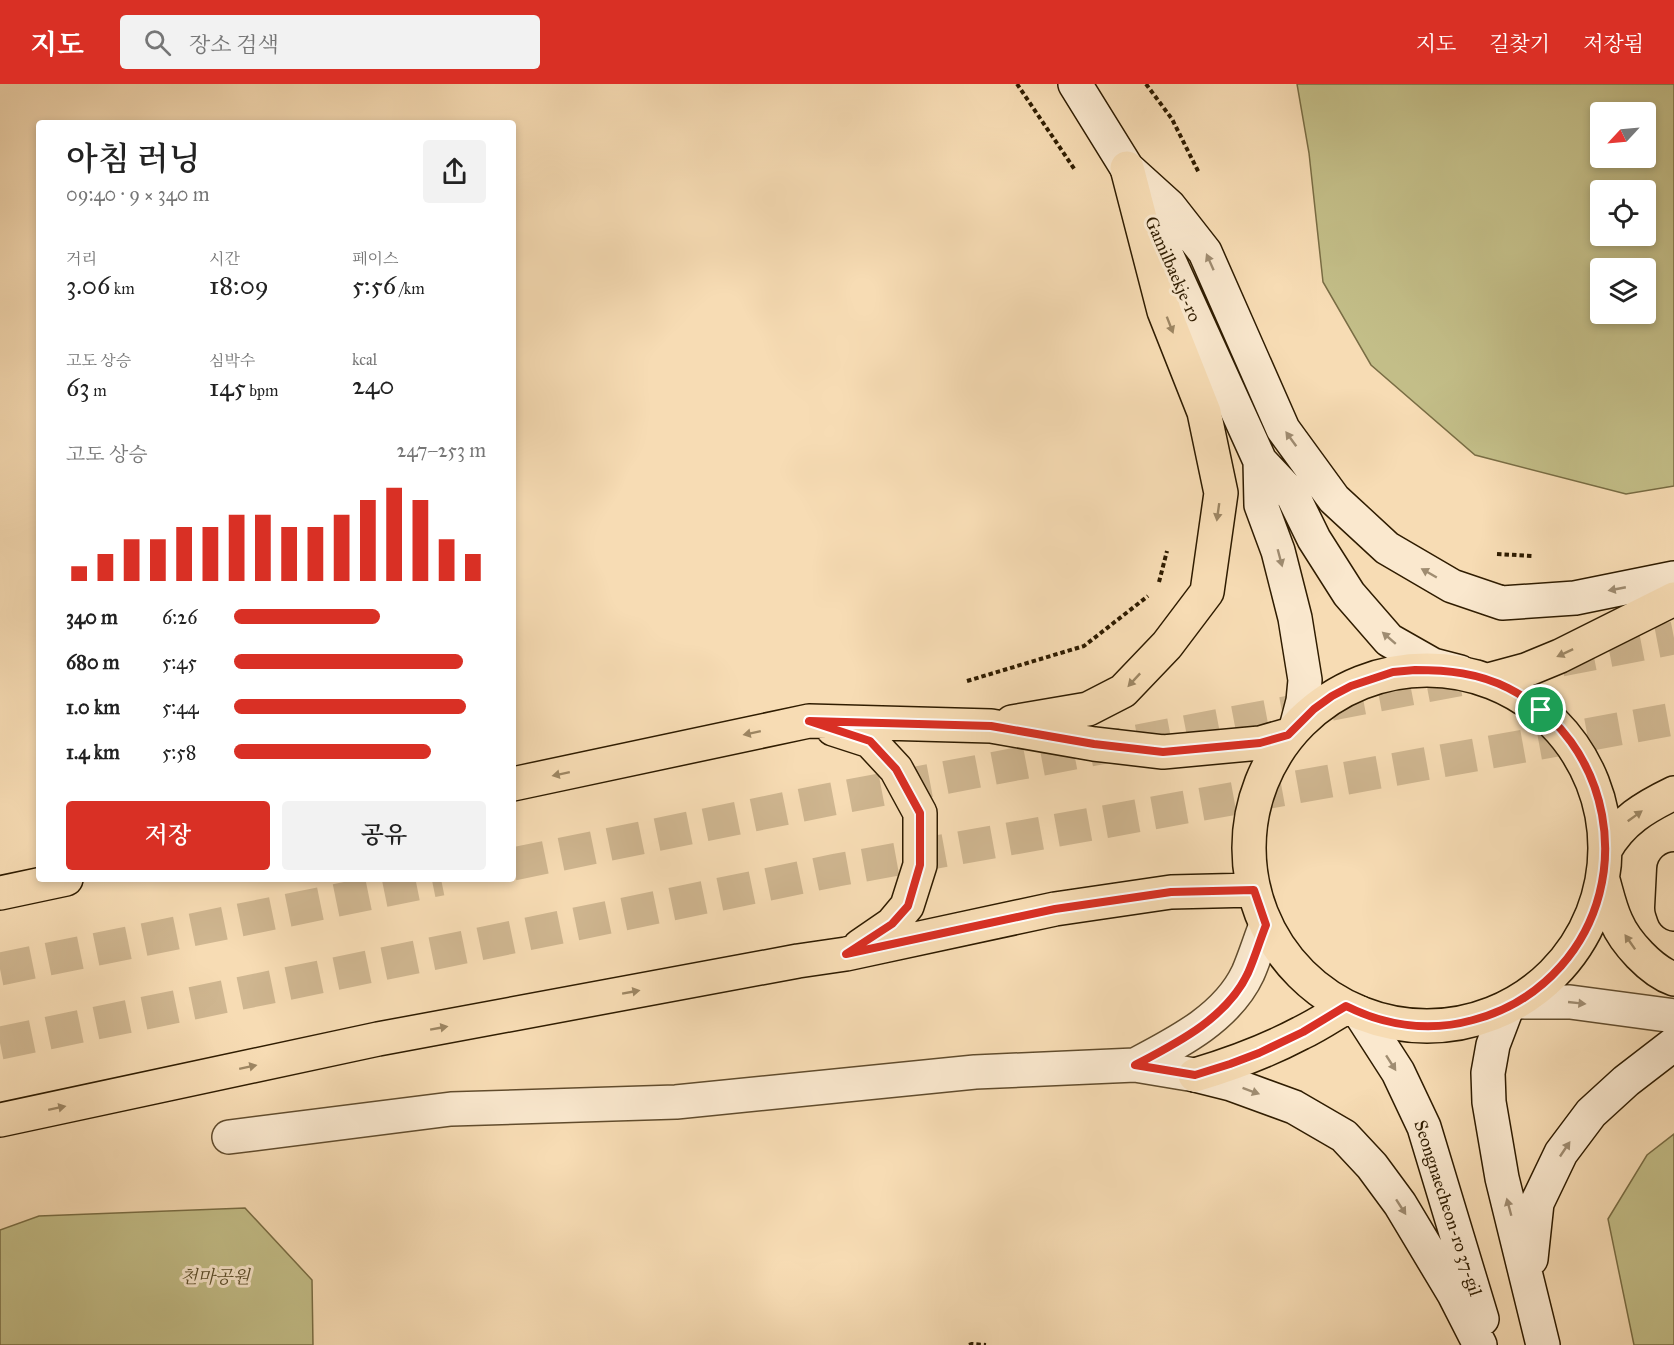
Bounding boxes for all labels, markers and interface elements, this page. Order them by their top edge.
search box [120,15,540,69]
icon: search [141,26,174,59]
text: 지도 [30,27,84,62]
text: 장소 검색 [189,31,279,58]
text: 지도 [1416,31,1456,57]
text: 길찾기 [1489,31,1550,57]
text: 저장됨 [1583,31,1644,57]
north arrow [1590,102,1656,168]
map controls [1590,102,1656,324]
text: 아침 러닝 [66,139,201,179]
button: share [423,140,486,203]
button: locate [1590,180,1656,246]
text: 09:40 · 9 × 340 m [66,182,210,206]
street label: Gamilbaekje-ro [1140,213,1206,325]
text: 거리 [66,249,97,268]
text: 시간 [209,249,240,268]
text: 페이스 [352,249,398,268]
one-way arrow [1205,253,1214,270]
button: layers [1590,258,1656,324]
text: 3.06 [66,269,110,301]
text: 18:09 [209,269,269,301]
text: 5:56 [352,269,396,301]
text: km [110,279,135,298]
text: /km [396,279,425,298]
one-way arrow [1165,317,1175,335]
text: kcal [352,350,377,369]
text: 고도 상승 [66,351,131,370]
text: 심박수 [209,351,255,370]
text: 240 [352,369,394,401]
text: 63 [66,371,90,403]
text: 145 [209,371,246,403]
text: m [90,381,107,400]
text: bpm [246,381,278,400]
one-way arrow [1285,431,1297,446]
text: 247–253 m [397,438,486,462]
text: 고도 상승 [66,442,148,466]
one-way arrow [1213,503,1222,522]
one-way arrow [1275,549,1285,568]
one-way arrow [1421,567,1437,578]
one-way arrow [1607,585,1626,594]
text: 340 m [66,605,118,629]
text: 6:26 [162,605,197,629]
one-way arrow [1382,632,1397,645]
one-way arrow [1557,649,1574,658]
text: 680 m [66,650,120,674]
text: 5:45 [162,650,197,674]
one-way arrow [1128,672,1141,687]
pin [1515,684,1566,735]
icon: arrive [1524,693,1557,726]
text: 1.0 km [66,695,120,719]
text: 5:44 [162,695,199,719]
one-way arrow [742,729,761,738]
text: 1.4 km [66,740,120,764]
text: 5:58 [162,740,196,764]
one-way arrow [552,769,570,779]
button: 저장 [66,801,270,870]
button: 공유 [282,801,486,870]
one-way arrow [1626,810,1642,822]
one-way arrow [1624,935,1636,951]
one-way arrow [621,987,640,996]
one-way arrow [1568,998,1587,1008]
one-way arrow [429,1023,448,1032]
one-way arrow [1386,1054,1397,1071]
one-way arrow [239,1062,258,1071]
one-way arrow [1242,1087,1260,1097]
one-way arrow [48,1103,67,1112]
street label: Seongnaecheon-ro 37-gil [1408,1117,1487,1299]
one-way arrow [1559,1141,1570,1158]
one-way arrow [1504,1197,1513,1215]
one-way arrow [1395,1199,1406,1215]
park label: 천마공원 [180,1266,251,1288]

